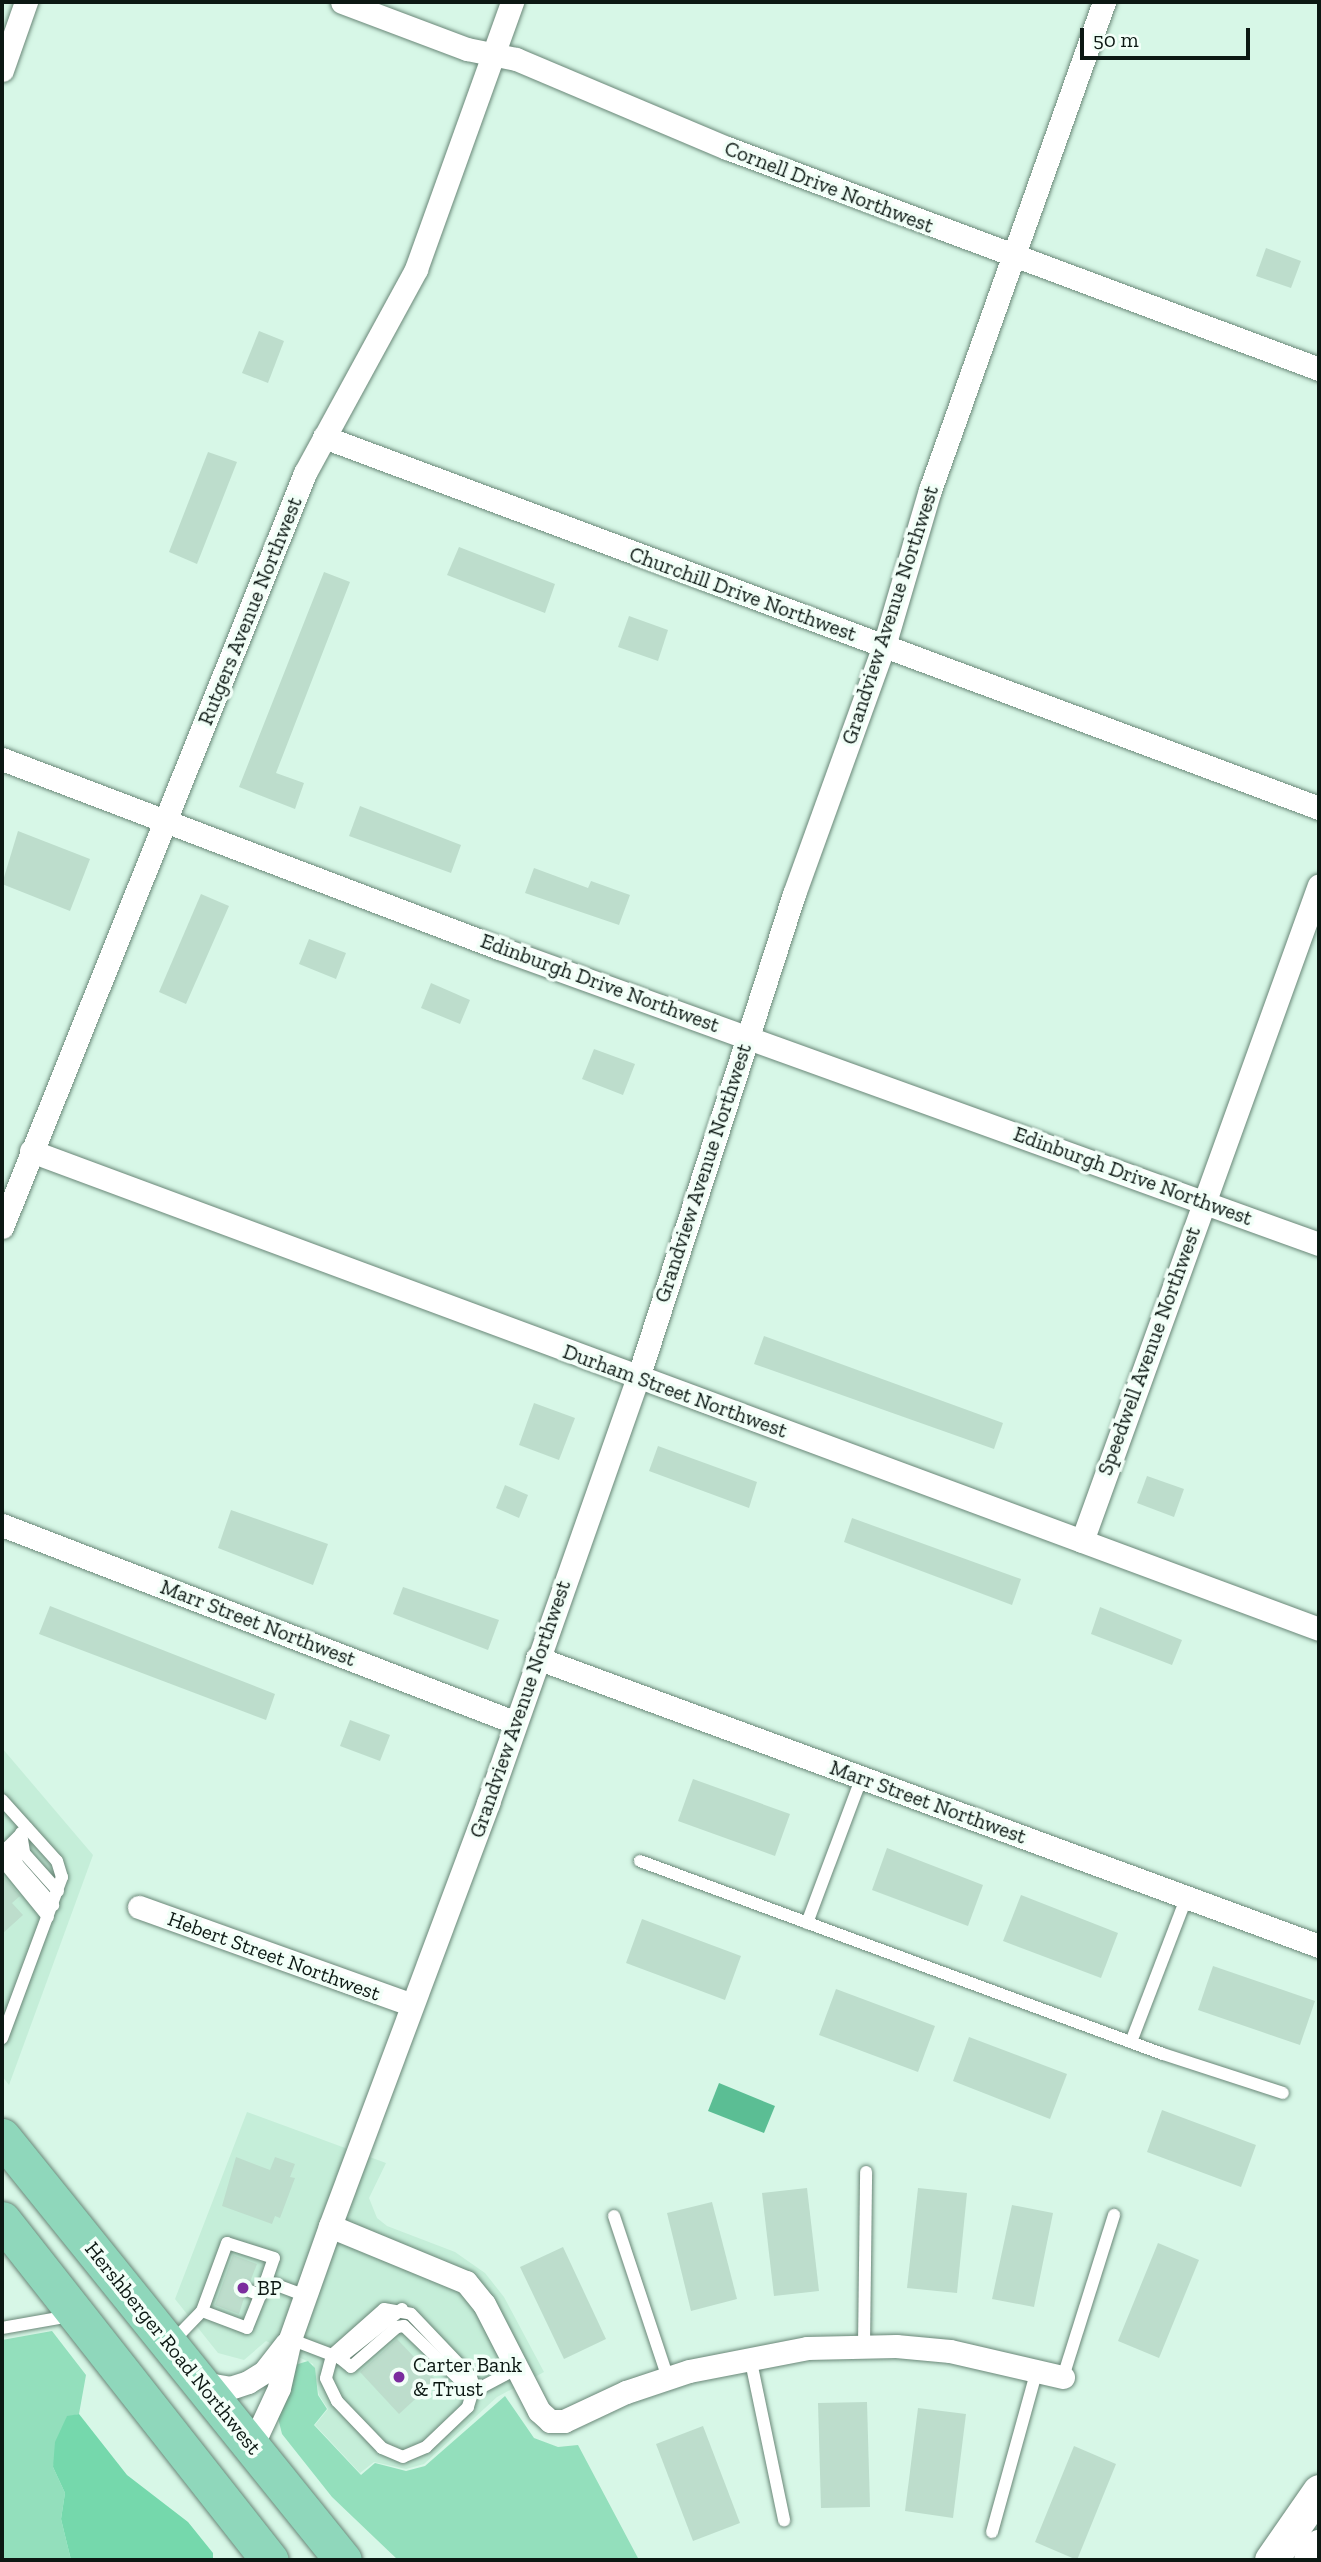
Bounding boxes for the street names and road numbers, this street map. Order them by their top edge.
street label: Cornell Drive Northwest [721,136,937,238]
street label: Grandview Avenue Northwest [836,482,944,748]
street label: Rutgers Avenue Northwest [193,493,307,729]
street label: Churchill Drive Northwest [626,541,860,647]
street label: Edinburgh Drive Northwest [477,928,723,1038]
street label: Grandview Avenue Northwest [649,1040,757,1306]
street label: Edinburgh Drive Northwest [1010,1121,1256,1231]
street label: Speedwell Avenue Northwest [1092,1223,1206,1479]
street label: Durham Street Northwest [559,1339,791,1443]
street label: Marr Street Northwest [157,1574,359,1672]
street label: Grandview Avenue Northwest [464,1576,576,1842]
street label: Marr Street Northwest [826,1755,1030,1849]
street label: Hebert Street Northwest [164,1906,384,2006]
street label: Hershberger Road Northwest [79,2237,267,2459]

